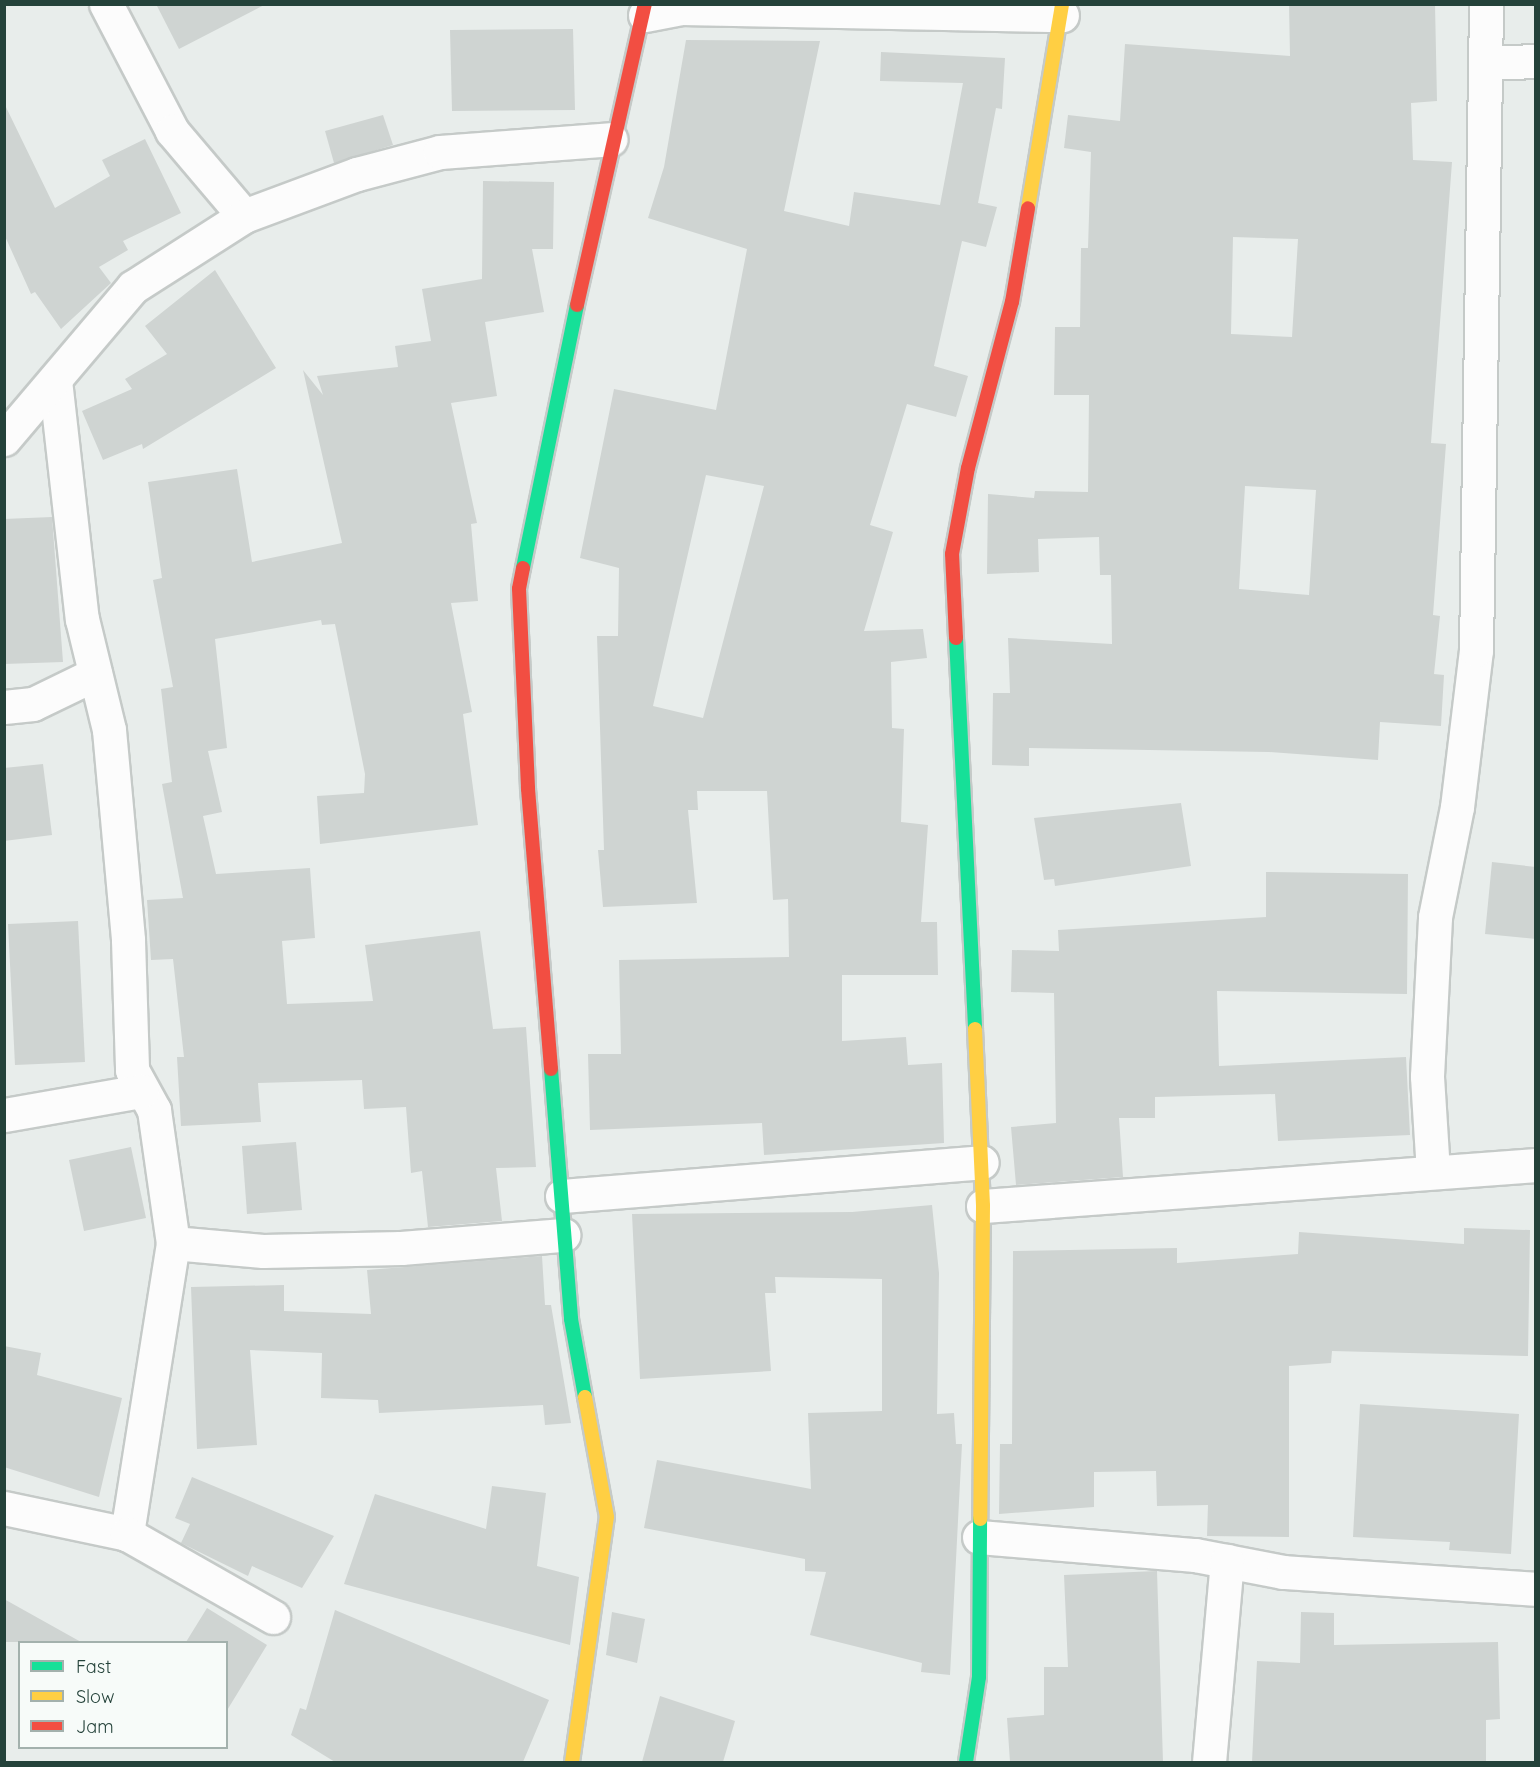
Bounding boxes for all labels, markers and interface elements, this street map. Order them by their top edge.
legend [18,1641,228,1749]
text: Fast [76,1655,111,1678]
text: Slow [76,1685,114,1708]
text: Jam [76,1715,114,1738]

